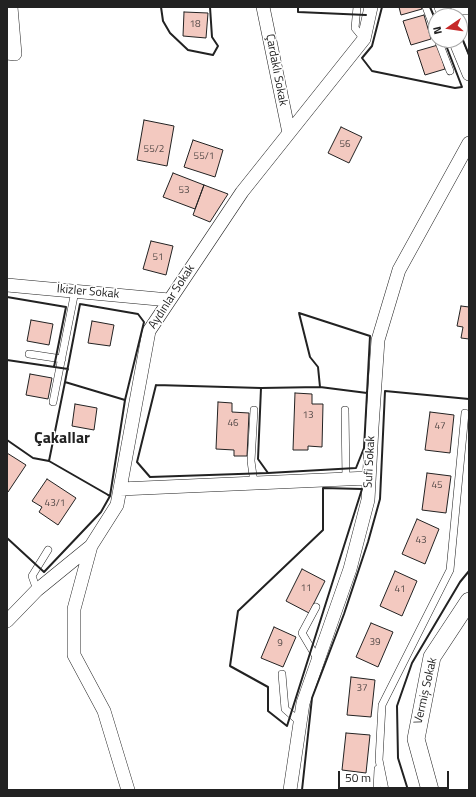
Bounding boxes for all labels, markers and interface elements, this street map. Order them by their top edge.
north arrow [428,8,468,48]
house number: 18 [189,19,201,31]
text: N [429,25,446,36]
street label: Çardaklı Sokak [262,33,290,107]
house number: 56 [339,139,351,151]
house number: 55/2 [144,144,164,156]
house number: 55/1 [194,151,214,163]
house number: 53 [178,185,190,197]
house number: 51 [152,252,164,264]
street label: Aydınlar Sokak [146,262,198,332]
street label: İkizler Sokak [56,282,120,302]
house number: 13 [302,410,314,422]
house number: 46 [227,418,239,430]
house number: 47 [434,421,446,433]
district label: Çakallar [34,429,90,449]
street label: Sufi Sokak [361,435,379,489]
house number: 45 [431,480,443,492]
house number: 43/1 [45,498,65,510]
house number: 43 [415,535,427,547]
house number: 11 [300,583,312,595]
house number: 41 [394,584,406,596]
house number: 39 [369,637,381,649]
house number: 9 [277,638,283,650]
street label: Vermiş Sokak [411,656,441,726]
house number: 37 [356,683,368,695]
scale bar [340,763,451,789]
text: 50 m [345,768,371,787]

